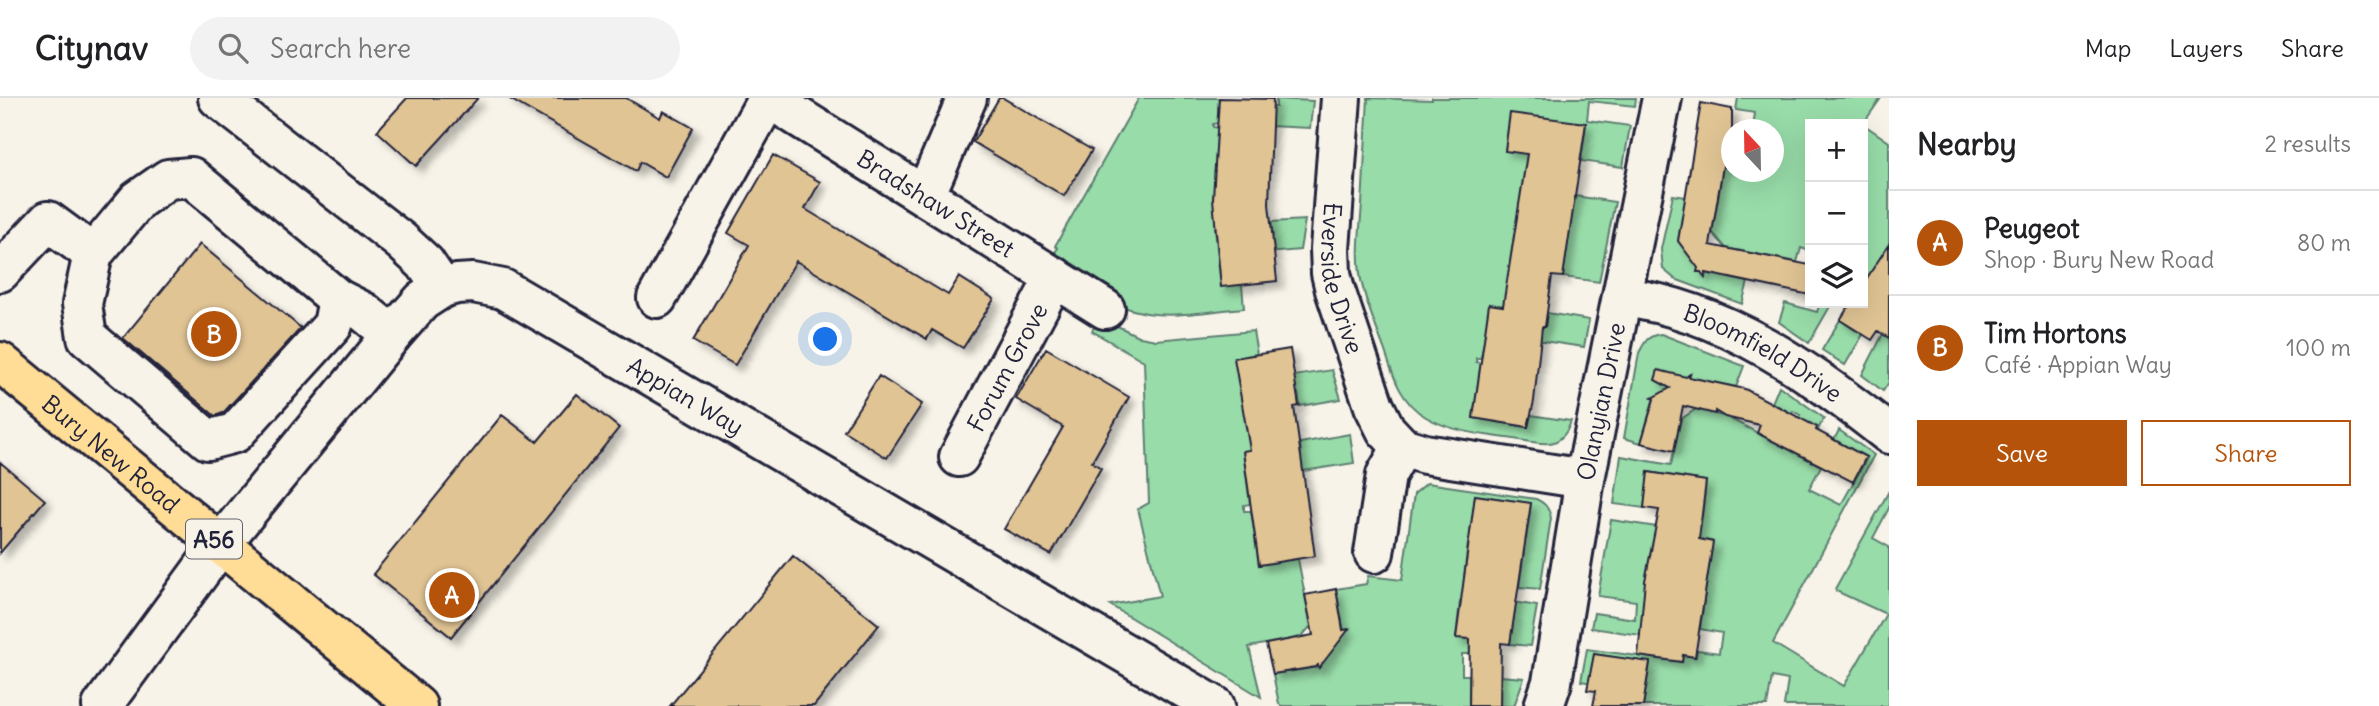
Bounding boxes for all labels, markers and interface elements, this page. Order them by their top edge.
search box [190,17,680,80]
text: Citynav [35,27,148,69]
icon: search [214,29,252,67]
text: Search here [270,32,411,65]
text: Map [2085,33,2131,63]
text: Layers [2169,33,2243,63]
text: Share [2281,33,2344,63]
north arrow [1721,119,1784,182]
map controls [1805,119,1868,308]
button: + [1805,119,1868,182]
text: Nearby [1917,125,2017,163]
text: 2 results [2265,129,2351,158]
street label: Bradshaw Street [852,143,1020,264]
button: − [1805,182,1868,245]
street label: Everside Drive [1315,202,1370,357]
text: Peugeot [1984,212,2079,245]
text: A [1933,228,1947,257]
text: 80 m [2297,228,2351,257]
button: layers [1805,245,1868,308]
text: Shop · Bury New Road [1984,245,2214,274]
street label: Forum Grove [960,297,1054,437]
street label: Bloomfield Drive [1680,297,1848,408]
pin: B [191,308,237,360]
text: Tim Hortons [1984,317,2127,350]
street label: Olanyian Drive [1570,320,1631,483]
your location [808,322,842,356]
text: B [1932,333,1948,362]
text: 100 m [2286,333,2351,362]
street label: Appian Way [622,350,749,442]
text: Café · Appian Way [1984,350,2172,379]
street label: Bury New Road [36,388,186,519]
button: Save [1917,420,2127,486]
button: Share [2141,420,2351,486]
road number: A56 [186,520,242,559]
pin: A [429,569,475,621]

